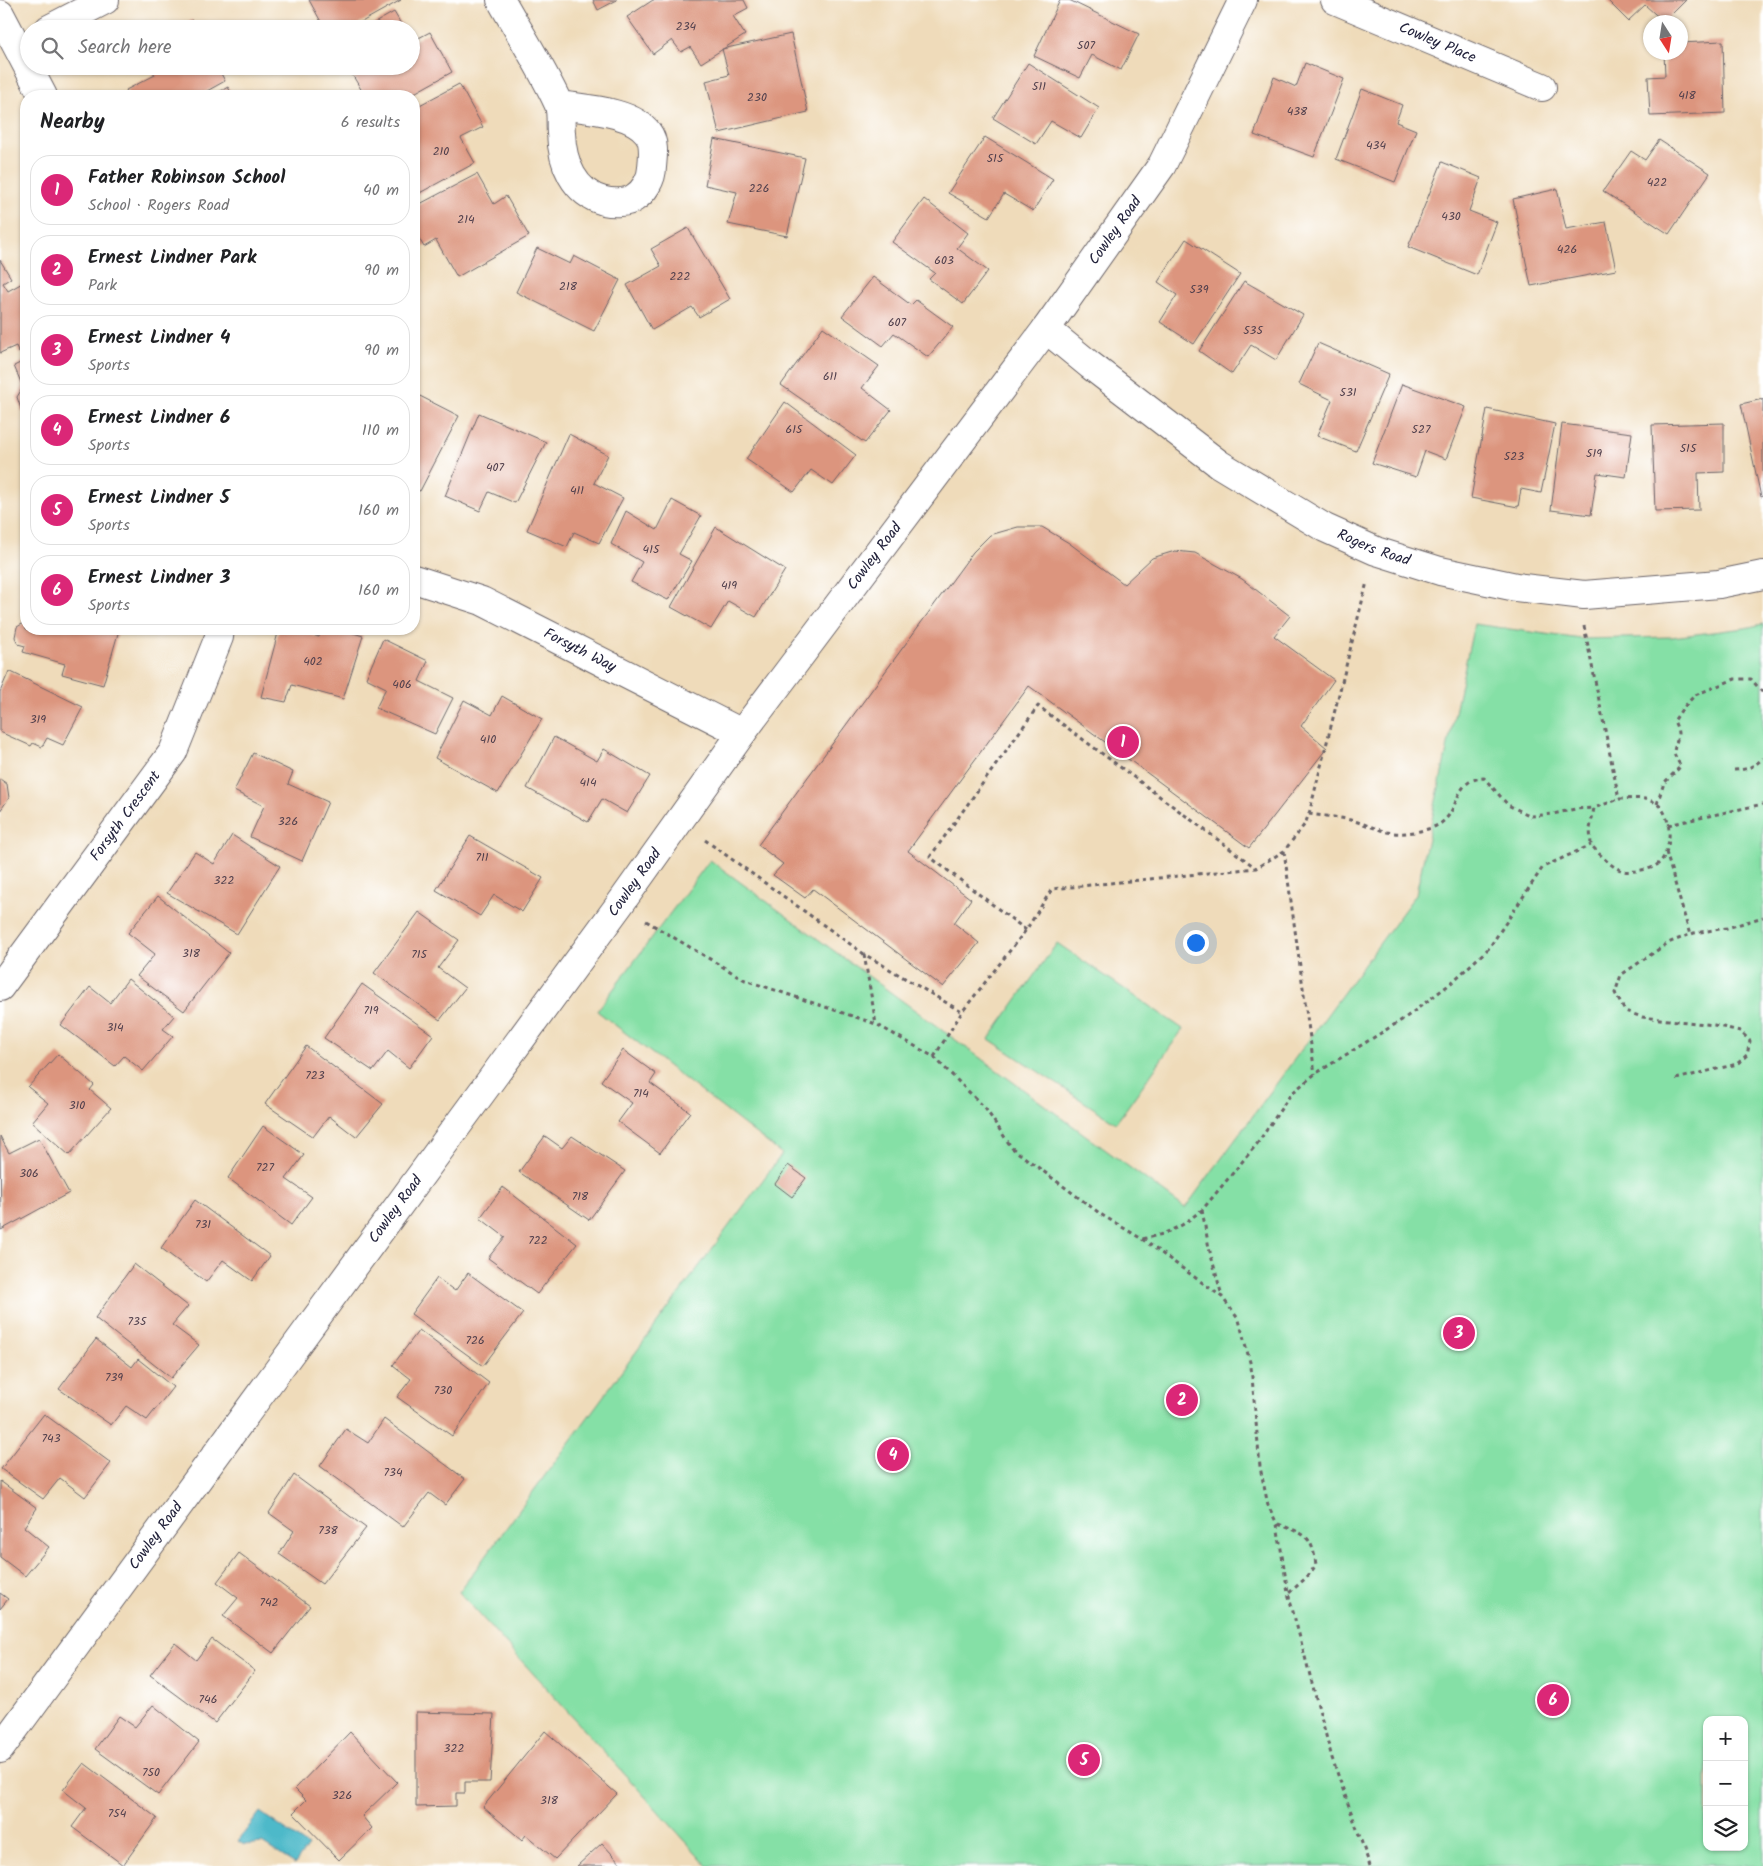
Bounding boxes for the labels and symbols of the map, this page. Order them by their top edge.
north arrow [1643,15,1688,60]
street label: Cowley Place [1395,16,1480,70]
house number: 234 [676,17,697,36]
house number: 507 [1077,36,1095,55]
house number: 511 [1032,77,1046,96]
house number: 418 [1678,86,1697,105]
house number: 230 [747,88,767,107]
house number: 438 [1287,102,1308,121]
house number: 434 [1366,136,1386,155]
house number: 210 [433,142,449,161]
house number: 515 [987,149,1005,168]
house number: 422 [1647,173,1667,192]
house number: 226 [749,179,769,198]
street label: Cowley Road [1083,191,1149,270]
house number: 430 [1441,207,1461,226]
house number: 214 [457,210,475,229]
house number: 426 [1557,240,1577,259]
house number: 603 [934,251,954,270]
house number: 222 [670,267,690,286]
house number: 218 [559,277,578,296]
house number: 539 [1189,280,1209,299]
house number: 607 [888,313,907,332]
house number: 535 [1243,321,1264,340]
house number: 611 [823,367,837,386]
house number: 531 [1339,383,1357,402]
house number: 615 [786,420,804,439]
house number: 527 [1412,420,1431,439]
house number: 515 [1680,439,1698,458]
house number: 519 [1586,444,1602,463]
house number: 523 [1504,447,1524,466]
house number: 407 [486,458,505,477]
house number: 411 [570,481,584,500]
street label: Cowley Road [841,517,909,595]
street label: Rogers Road [1333,523,1414,573]
house number: 415 [643,540,661,559]
house number: 419 [721,576,737,595]
street label: Forsyth Way [539,622,621,680]
house number: 402 [303,652,323,671]
house number: 406 [392,675,412,694]
house number: 319 [30,710,46,729]
pin: 1 [1107,723,1139,761]
house number: 410 [480,730,496,749]
street label: Forsyth Crescent [84,766,167,867]
house number: 414 [580,773,597,792]
house number: 326 [278,812,298,831]
street label: Cowley Road [602,843,668,922]
house number: 711 [475,848,489,867]
house number: 322 [214,871,234,890]
your location [1183,930,1209,956]
house number: 318 [182,944,201,963]
house number: 715 [411,945,428,964]
house number: 719 [363,1001,379,1020]
house number: 314 [106,1018,124,1037]
house number: 723 [305,1066,325,1085]
house number: 714 [633,1084,649,1103]
house number: 310 [69,1096,85,1115]
house number: 727 [256,1158,274,1177]
house number: 306 [19,1164,39,1183]
street label: Cowley Road [363,1170,429,1249]
house number: 718 [572,1187,589,1206]
house number: 731 [195,1215,211,1234]
house number: 722 [528,1231,548,1250]
house number: 735 [128,1312,148,1331]
pin: 3 [1443,1314,1475,1352]
house number: 726 [465,1331,485,1350]
house number: 739 [105,1368,123,1387]
house number: 730 [434,1381,452,1400]
pin: 2 [1166,1381,1198,1419]
house number: 743 [42,1429,61,1448]
pin: 4 [877,1436,909,1474]
house number: 734 [384,1463,403,1482]
street label: Cowley Road [123,1497,190,1575]
house number: 738 [318,1521,339,1540]
house number: 742 [259,1593,279,1612]
pin: 6 [1537,1681,1569,1719]
house number: 746 [199,1690,217,1709]
house number: 322 [444,1739,464,1758]
pin: 5 [1068,1741,1100,1779]
house number: 750 [142,1763,160,1782]
house number: 326 [332,1786,352,1805]
house number: 318 [540,1791,559,1810]
house number: 754 [108,1804,127,1823]

